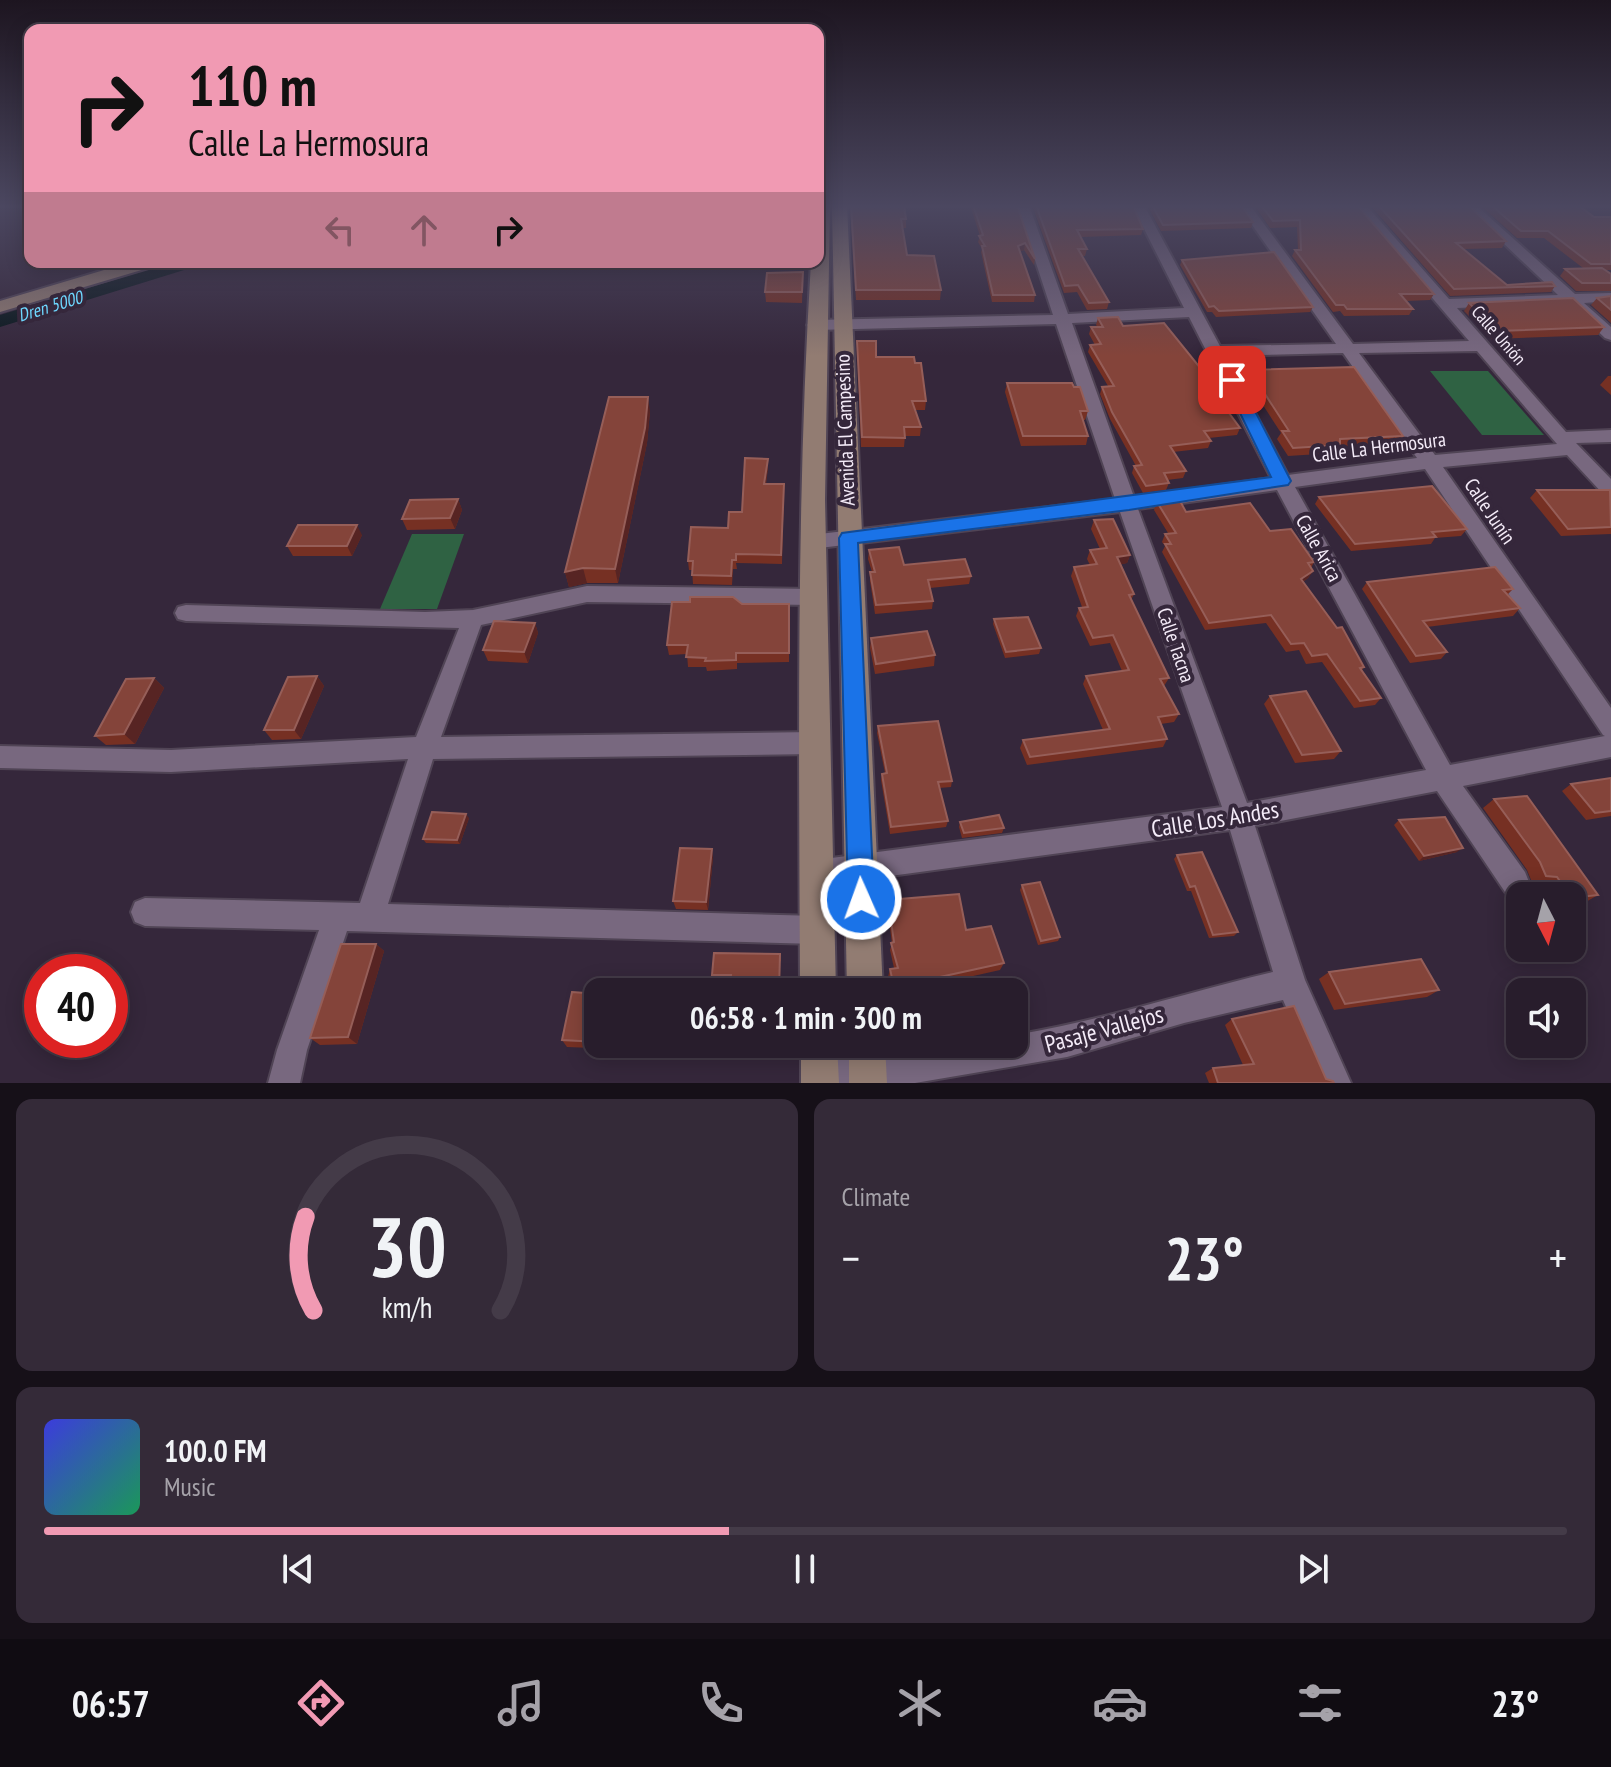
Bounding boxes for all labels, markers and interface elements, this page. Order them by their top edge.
text: 110 m [188,49,317,121]
icon: right [56,56,160,160]
text: Calle La Hermosura [188,119,429,166]
icon: left [318,208,362,252]
icon: ahead [402,208,446,252]
icon: right [486,208,530,252]
water label: Dren 5000 [15,285,87,327]
street label: Calle Unión [1467,300,1531,370]
pin [1198,346,1266,414]
street label: Avenida El Campesino [829,354,861,506]
icon: arrive [1210,358,1254,402]
street label: Calle La Hermosura [1311,426,1447,468]
street label: Calle Junín [1458,473,1522,549]
street label: Calle Arica [1290,510,1348,586]
street label: Calle Tacna [1151,604,1201,686]
street label: Calle Los Andes [1149,794,1281,844]
position arrow [819,857,903,941]
north arrow [1506,882,1586,962]
map controls [1506,882,1586,1058]
speed limit sign: 40 [24,954,128,1058]
button: sound [1506,978,1586,1058]
text: 06:58 · 1 min · 300 m [690,998,922,1037]
street label: Pasaje Vallejos [1041,998,1167,1060]
text: Climate [842,1180,910,1213]
text: 30 [367,1192,447,1300]
text: 23° [1165,1219,1244,1297]
text: − [842,1229,860,1286]
text: + [1549,1229,1567,1286]
text: km/h [381,1289,432,1326]
text: 100.0 FM [164,1431,266,1470]
text: Music [164,1470,216,1503]
icon: previous [276,1547,320,1591]
icon: pause [783,1547,827,1591]
icon: next [1291,1547,1335,1591]
icon: directions [293,1675,349,1731]
icon: music [493,1675,549,1731]
icon: phone [693,1675,749,1731]
icon: climate [892,1675,948,1731]
icon: car [1092,1675,1148,1731]
icon: filters [1292,1675,1348,1731]
text: 06:57 [72,1680,150,1727]
text: 23° [1492,1680,1539,1727]

